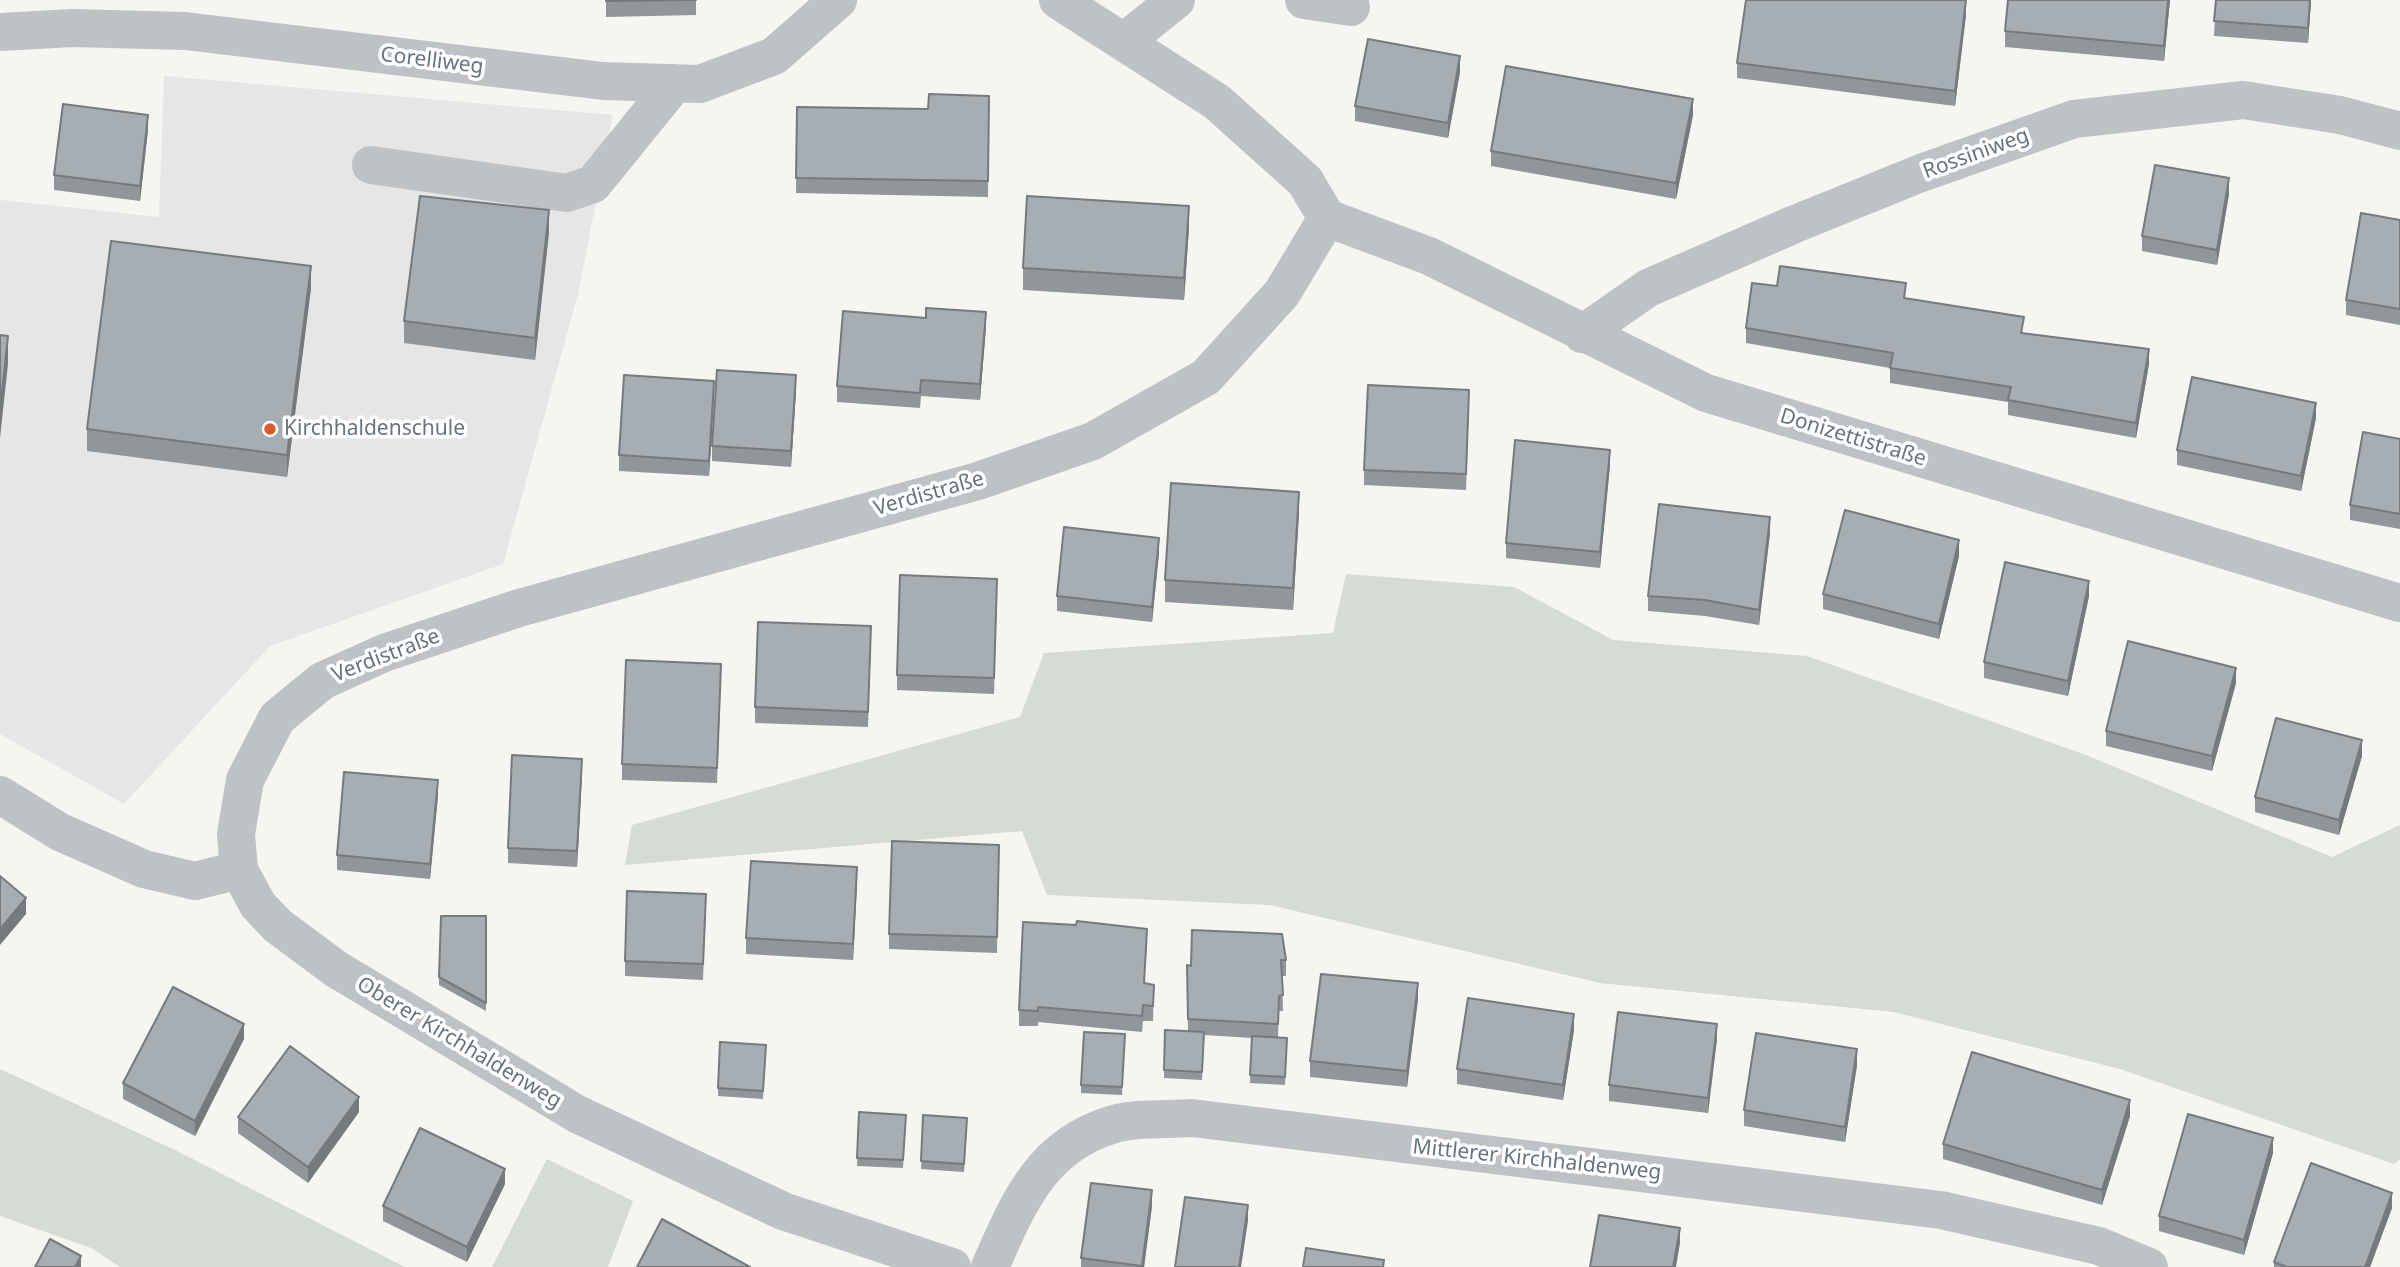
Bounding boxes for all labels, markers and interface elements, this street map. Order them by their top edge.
street label: Corelliweg [379,42,485,80]
street label: Rossiniweg [1920,123,2032,185]
street label: Donizettistraße [1777,404,1929,472]
place label: Kirchhaldenschule [284,416,465,442]
marker: Kirchhaldenschule [262,421,278,437]
street label: Verdistraße [871,466,987,522]
street label: Verdistraße [329,624,443,688]
street label: Oberer Kirchhaldenweg [352,972,566,1114]
street label: Mittlerer Kirchhaldenweg [1411,1134,1663,1186]

